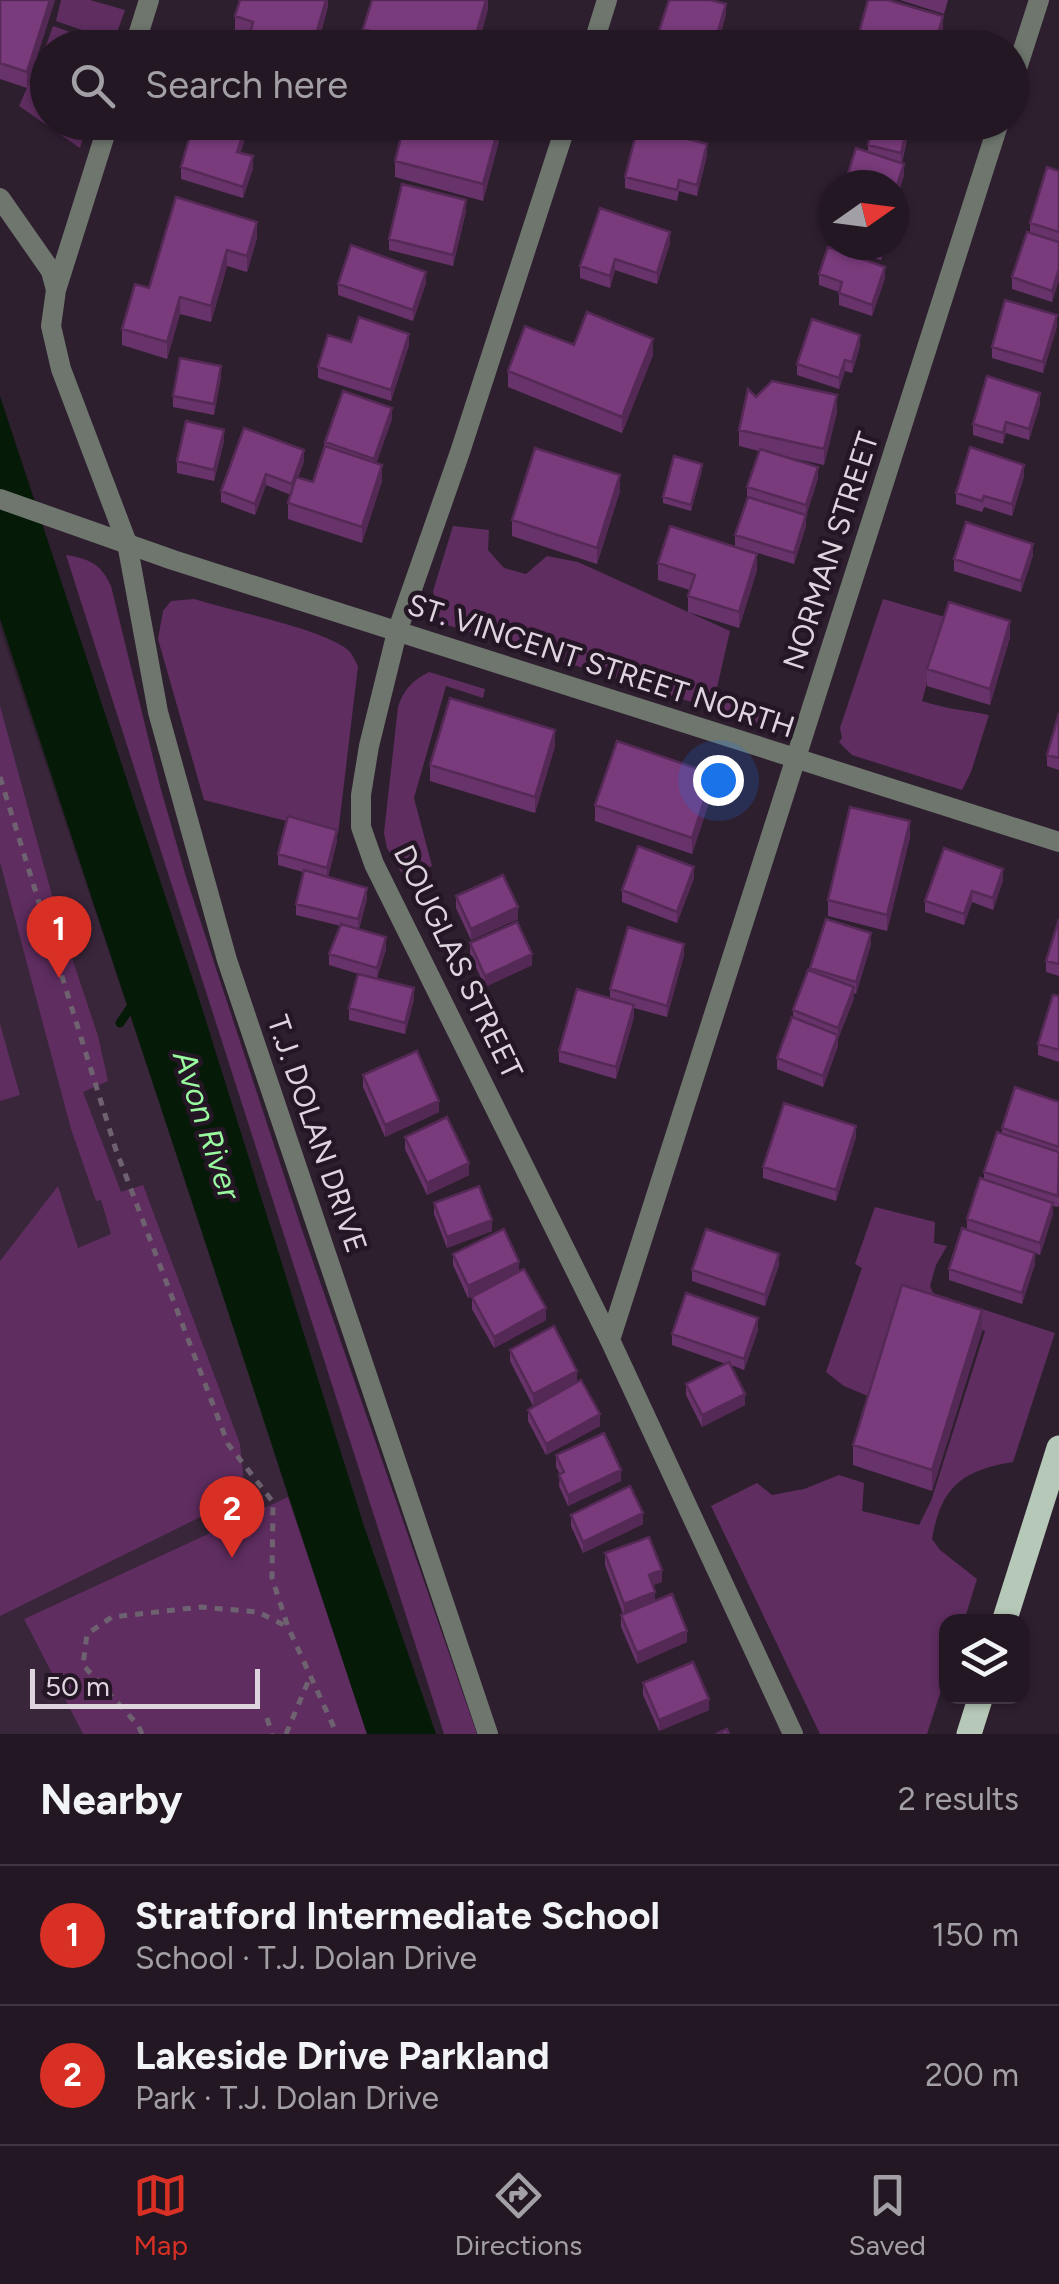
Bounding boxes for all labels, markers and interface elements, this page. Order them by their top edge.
search box [30,30,1029,140]
icon: search [65,58,120,113]
text: Search here [145,62,348,108]
north arrow [819,170,909,260]
street label: NORMAN STREET [775,427,886,674]
street label: ST. VINCENT STREET NORTH [403,585,799,746]
your location [693,755,744,806]
street label: DOUGLAS STREET [386,839,531,1085]
pin: 1 [27,896,92,978]
street label: T.J. DOLAN DRIVE [260,1010,375,1257]
water label: Avon River [164,1044,249,1205]
pin: 2 [200,1476,264,1558]
map controls [939,1614,1029,1704]
button: layers [939,1614,1029,1704]
scale bar [30,1664,260,1708]
text: 50 m [45,1669,110,1703]
text: Nearby [40,1774,182,1825]
text: 2 results [898,1780,1019,1818]
text: Stratford Intermediate School [135,1893,660,1939]
text: 1 [66,1916,79,1954]
text: 150 m [932,1916,1019,1954]
text: School · T.J. Dolan Drive [135,1939,477,1977]
text: Lakeside Drive Parkland [135,2033,550,2079]
text: 2 [63,2056,82,2094]
text: 200 m [925,2056,1019,2094]
text: Park · T.J. Dolan Drive [135,2079,439,2117]
tab: Map [133,2168,188,2262]
tab: Directions [455,2168,582,2262]
tab: Saved [849,2168,926,2262]

